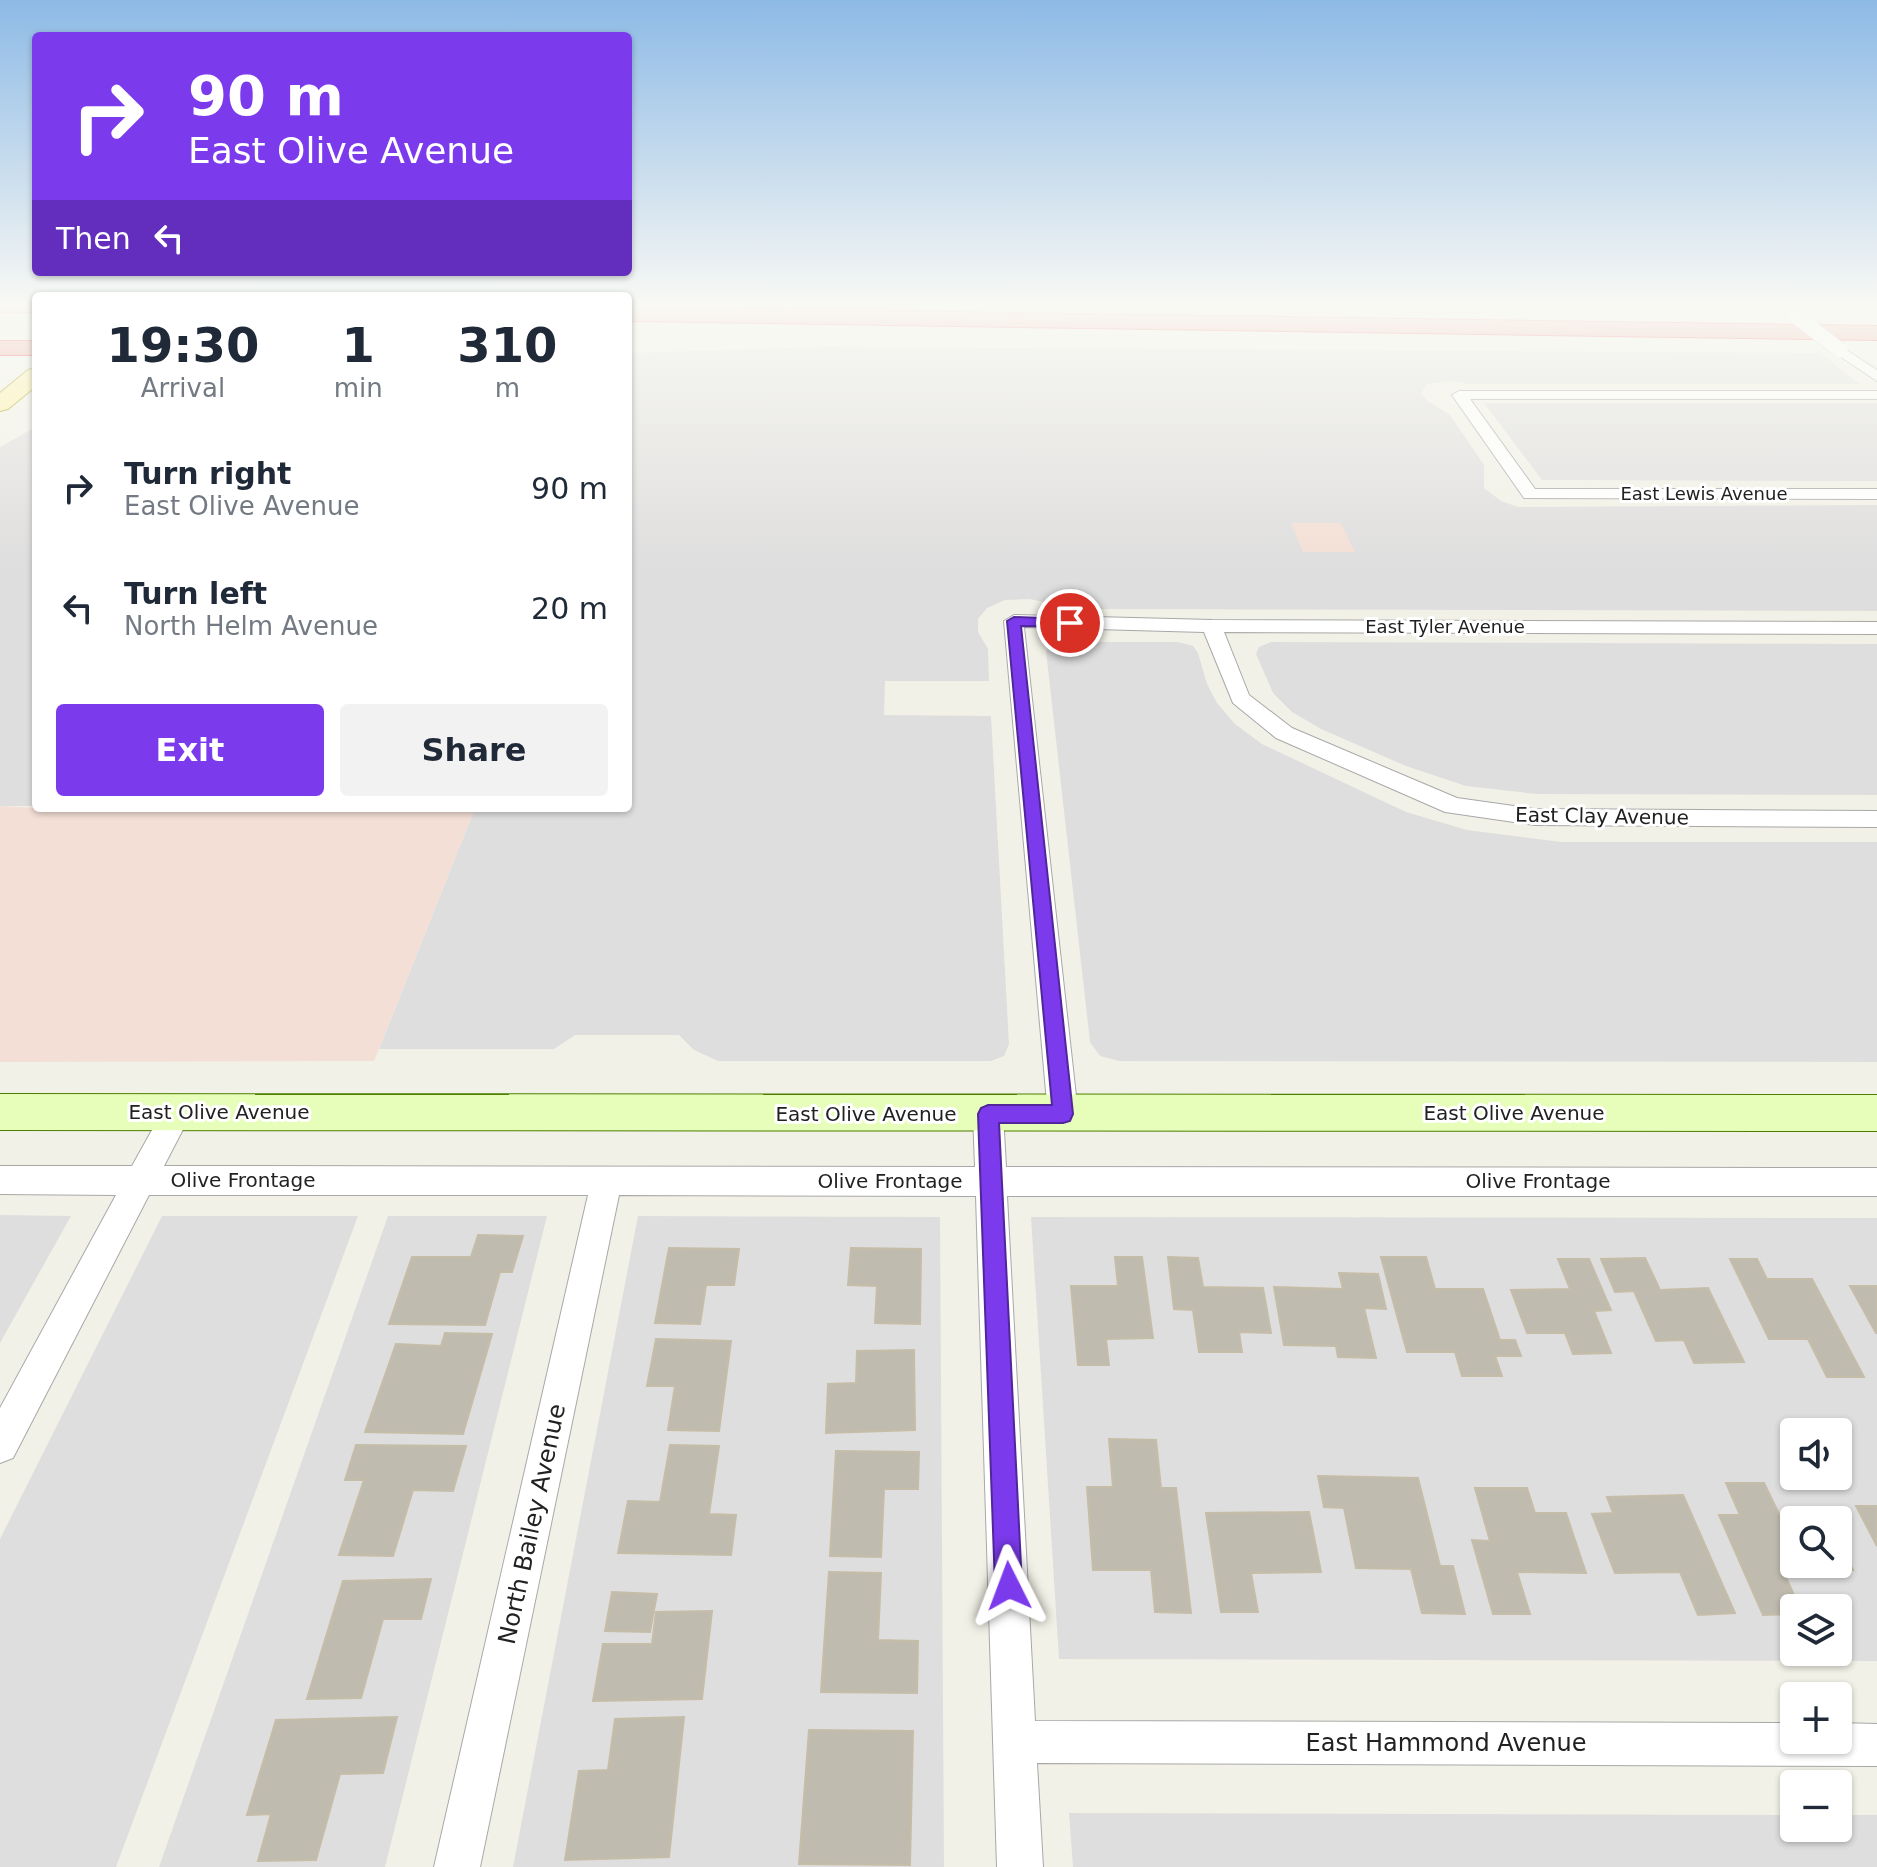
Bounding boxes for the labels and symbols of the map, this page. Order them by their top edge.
street label: East Lewis Avenue [1620,483,1788,504]
pin [1036,589,1104,657]
street label: East Tyler Avenue [1365,616,1525,637]
street label: East Clay Avenue [1515,802,1689,830]
street label: East Olive Avenue [128,1100,310,1124]
street label: East Olive Avenue [1423,1101,1605,1125]
street label: East Olive Avenue [775,1102,957,1126]
street label: Olive Frontage [170,1168,316,1192]
street label: Olive Frontage [817,1169,963,1193]
street label: Olive Frontage [1465,1169,1611,1193]
street label: North Bailey Avenue [493,1401,571,1647]
position arrow [967,1544,1051,1628]
street label: East Hammond Avenue [1306,1729,1586,1757]

